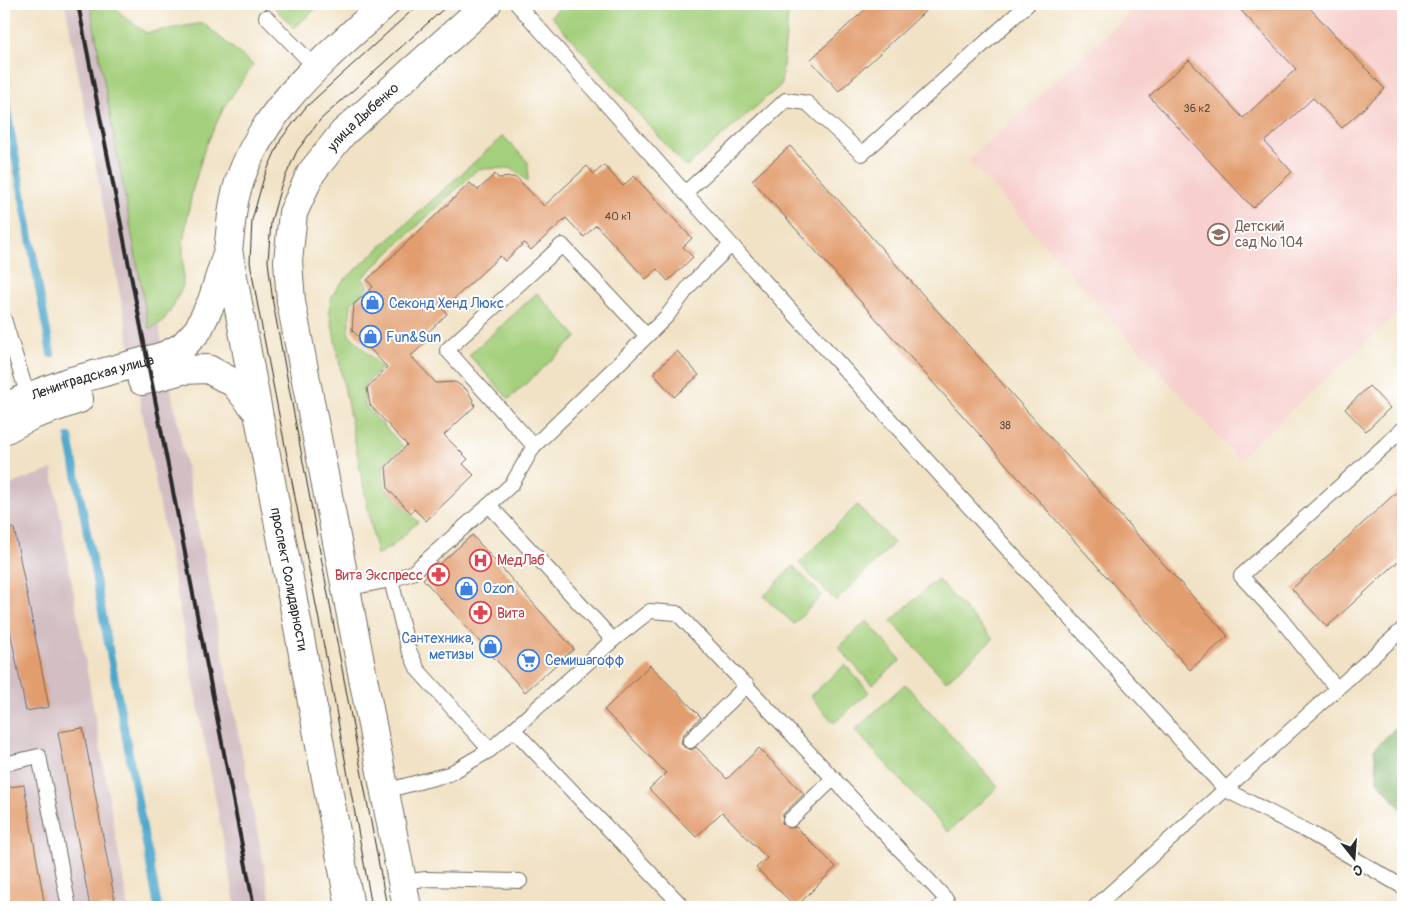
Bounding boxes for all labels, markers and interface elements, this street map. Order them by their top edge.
street label: улица Дыбенко [323,79,402,155]
house number: 36 к2 [1184,102,1210,115]
house number: 40 к1 [605,210,631,223]
place label: Детский сад № 104 [1234,218,1303,251]
school or university icon: Детский сад № 104 [1207,222,1231,246]
shop icon: Секонд Хенд Люкс [361,291,385,315]
place label: Секонд Хенд Люкс [389,295,504,312]
shop icon: Fun&Sun [358,325,382,349]
place label: Fun&Sun [386,329,441,346]
street label: Ленинградская улица [28,351,156,404]
house number: 38 [999,419,1011,432]
street label: проспект Солидарности [267,506,311,652]
hospital icon: МедЛаб [469,548,493,572]
place label: МедЛаб [497,552,545,569]
pharmacy icon: Вита Экспресс [427,563,451,587]
place label: Вита Экспресс [335,567,423,584]
shop icon: Ozon [455,576,479,600]
place label: Ozon [483,580,515,597]
pharmacy icon: Вита [469,601,493,625]
place label: Вита [497,605,525,622]
place label: Сантехника, метизы [401,630,474,663]
shop icon: Сантехника, метизы [478,634,502,658]
supermarket icon: Семишагофф [517,648,541,672]
place label: Семишагофф [545,652,625,669]
north arrow [1330,834,1380,884]
text: С [1351,861,1364,879]

